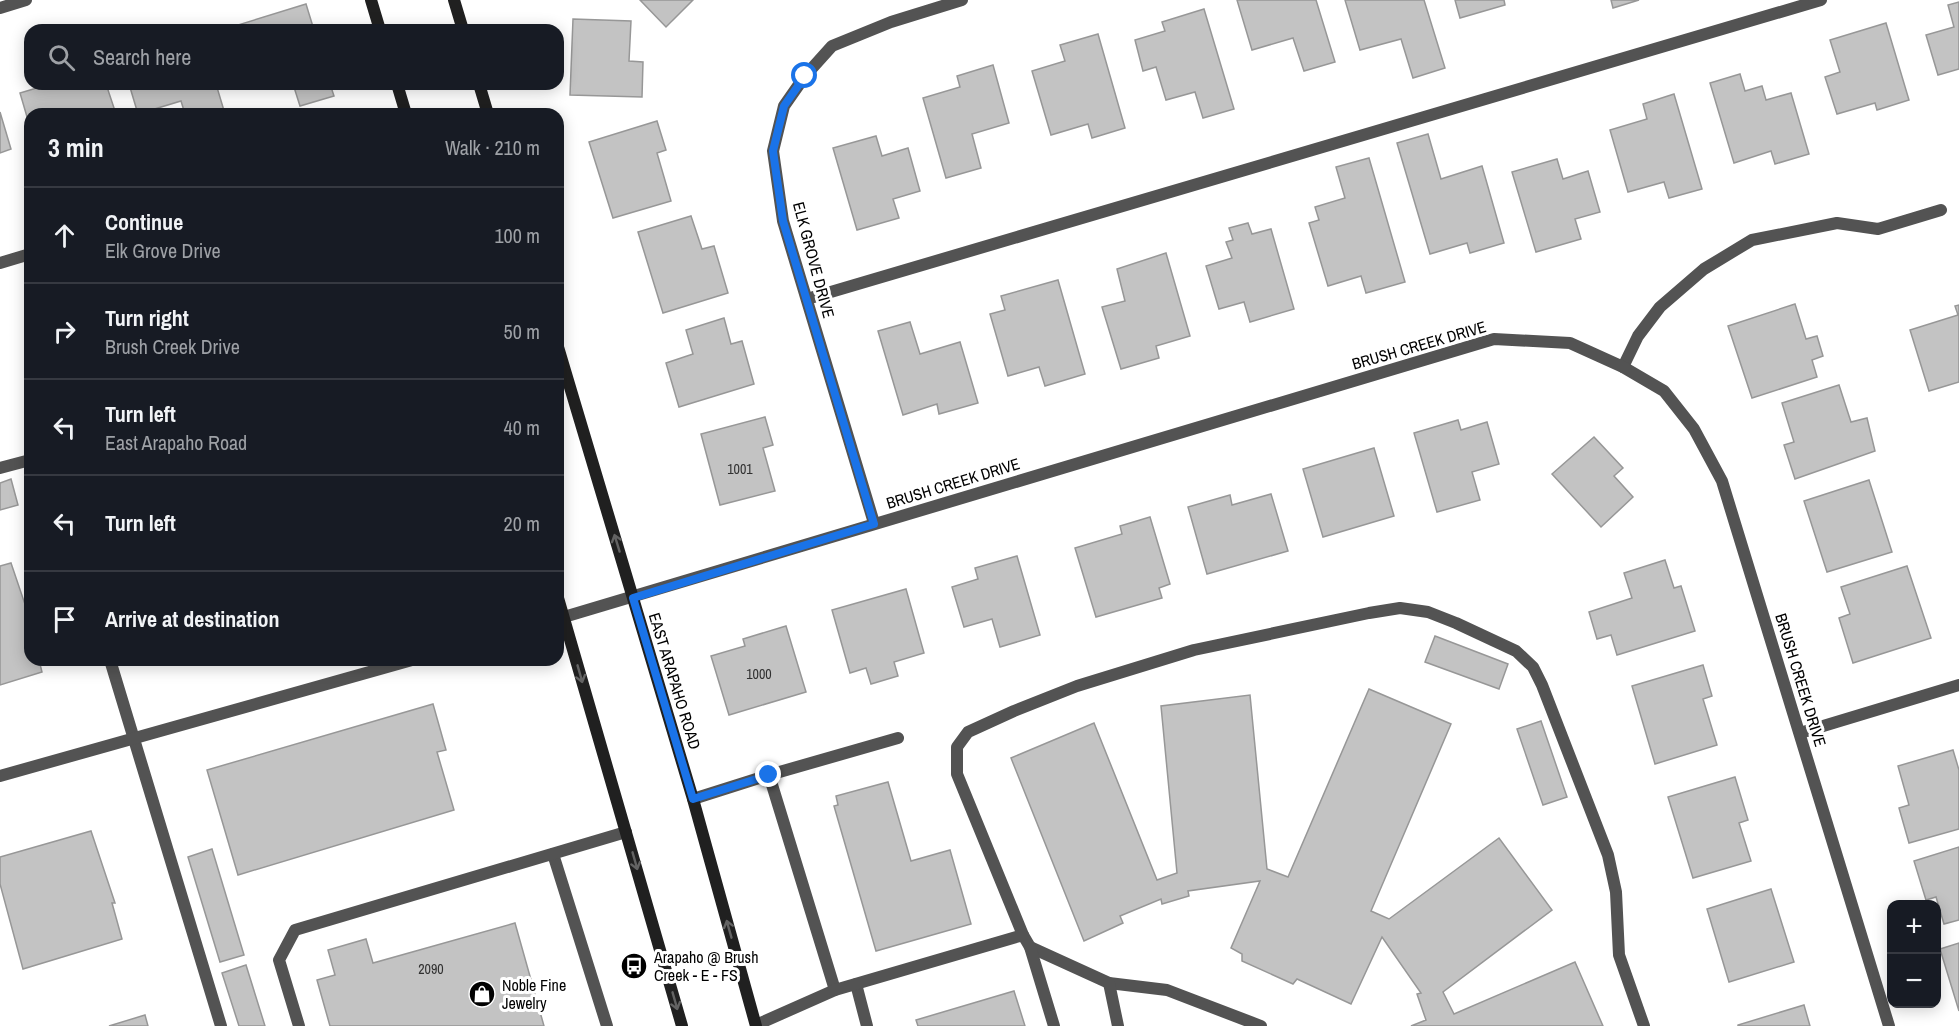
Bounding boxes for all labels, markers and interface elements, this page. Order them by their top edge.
search box [24,24,564,90]
icon: search [45,41,78,74]
text: Search here [93,42,191,72]
route start [791,62,817,88]
text: 3 min [48,130,104,165]
text: Walk · 210 m [445,134,540,161]
street label: ELK GROVE DRIVE [788,199,840,321]
text: Continue [105,207,183,237]
icon: ahead [48,219,81,252]
text: 100 m [494,222,540,249]
text: Elk Grove Drive [105,237,221,264]
text: Turn right [105,303,189,333]
icon: right [48,315,81,348]
street label: BRUSH CREEK DRIVE [1349,315,1489,375]
text: 50 m [504,318,540,345]
text: Brush Creek Drive [105,333,240,360]
text: Turn left [105,399,176,429]
icon: left [48,411,81,444]
text: 40 m [504,414,540,441]
text: East Arapaho Road [105,429,247,456]
street label: BRUSH CREEK DRIVE [884,452,1022,514]
house number: 1001 [727,460,753,478]
icon: left [48,507,81,540]
text: Turn left [105,508,176,538]
text: 20 m [504,510,540,537]
one-way arrow [611,533,622,552]
icon: arrive [48,603,81,636]
text: Arrive at destination [105,604,279,634]
street label: EAST ARAPAHO ROAD [644,610,706,752]
street label: BRUSH CREEK DRIVE [1770,611,1832,749]
one-way arrow [575,664,587,683]
house number: 1000 [746,665,772,683]
route end [755,761,781,787]
one-way arrow [629,851,641,870]
map controls [1887,900,1941,1008]
button: + [1887,900,1941,954]
one-way arrow [723,919,734,938]
place label: Arapaho @ Brush Creek - E - FS [653,946,758,986]
bus stop icon: Arapaho @ Brush Creek - E - FS [619,951,649,981]
button: − [1887,954,1941,1008]
house number: 2090 [418,960,444,978]
place label: Noble Fine Jewelry [502,974,566,1014]
shop icon: Noble Fine Jewelry [467,979,497,1009]
one-way arrow [670,991,681,1010]

